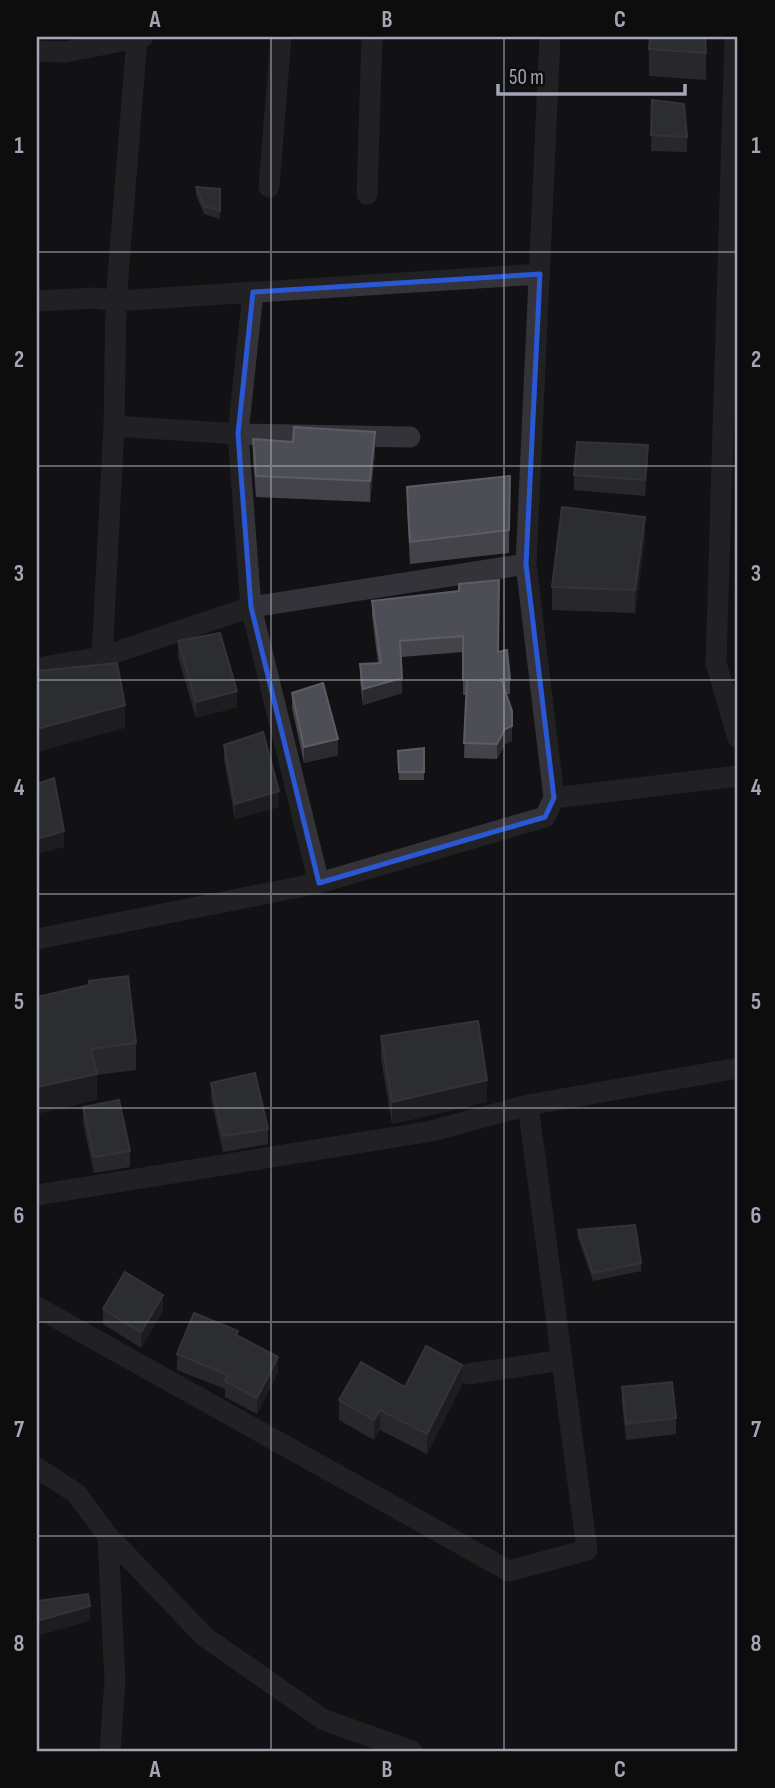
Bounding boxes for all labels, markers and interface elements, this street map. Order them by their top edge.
text: A [149,6,162,34]
text: B [382,6,393,34]
text: C [614,6,626,34]
scale bar [498,52,686,96]
text: 50 m [509,65,544,90]
text: 1 [14,132,24,160]
text: 1 [751,132,761,160]
text: 2 [14,346,24,374]
text: 2 [751,346,761,374]
text: 3 [14,560,24,588]
text: 3 [751,560,761,588]
text: 4 [14,774,25,802]
text: 4 [751,774,762,802]
text: 5 [14,988,24,1016]
text: 5 [751,988,761,1016]
text: 6 [14,1202,24,1230]
text: 6 [751,1202,761,1230]
text: 7 [14,1416,24,1444]
text: 7 [751,1416,761,1444]
text: 8 [14,1630,25,1658]
text: 8 [751,1630,762,1658]
text: A [149,1756,162,1784]
text: B [382,1756,393,1784]
text: C [614,1756,626,1784]

